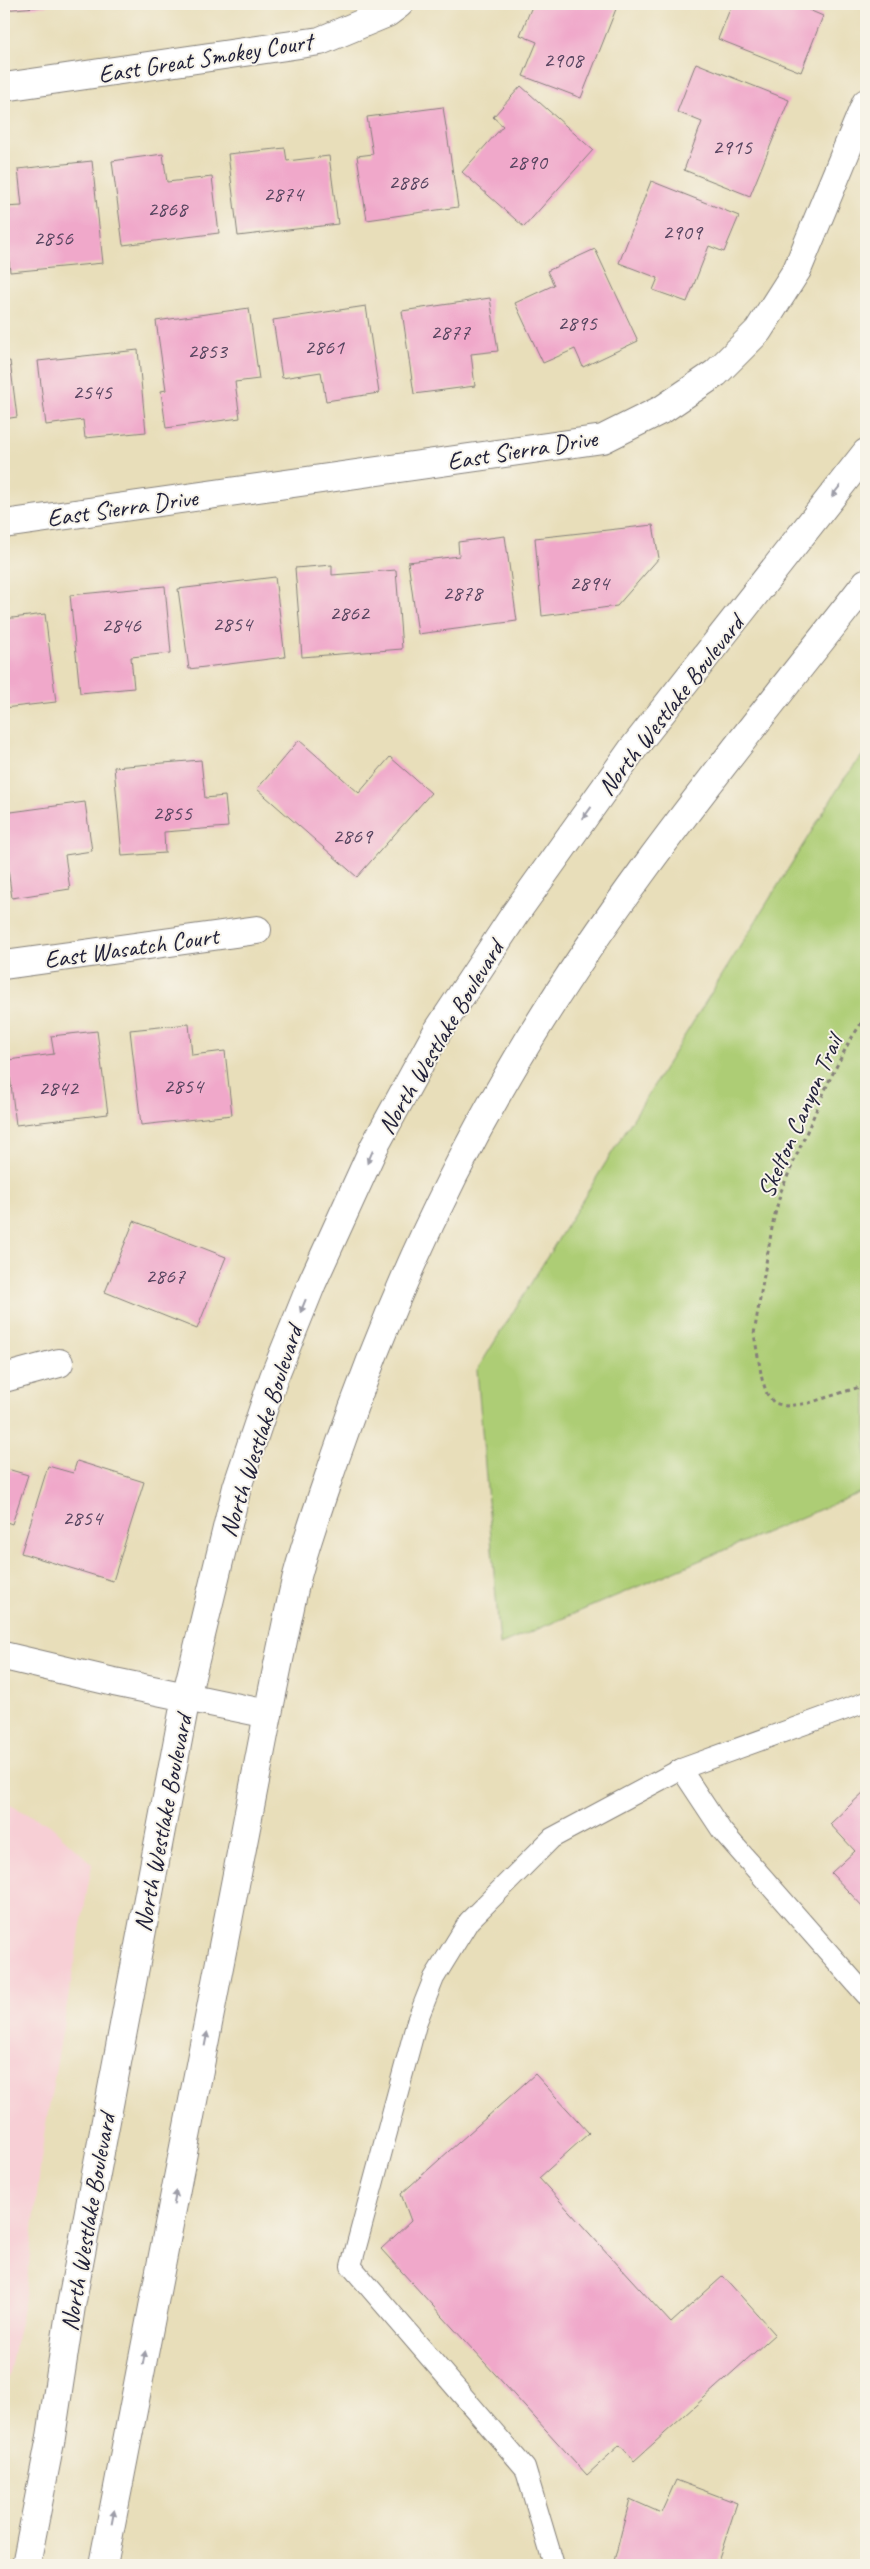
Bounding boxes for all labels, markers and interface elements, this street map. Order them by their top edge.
street label: East Great Smokey Court [96,25,318,91]
house number: 2908 [543,46,585,74]
house number: 2915 [712,133,753,161]
house number: 2890 [507,148,549,176]
house number: 2886 [388,168,429,196]
house number: 2874 [263,180,305,208]
house number: 2868 [147,195,189,223]
house number: 2909 [662,218,704,246]
house number: 2856 [33,224,74,252]
house number: 2895 [557,309,598,337]
house number: 2877 [430,318,471,346]
house number: 2861 [304,333,345,361]
house number: 2853 [187,337,229,365]
house number: 2545 [72,378,113,406]
street label: East Sierra Drive [445,422,601,478]
street label: East Sierra Drive [45,481,201,534]
one-way arrow [831,484,842,497]
house number: 2894 [569,569,611,597]
house number: 2878 [442,579,484,607]
house number: 2862 [329,599,371,627]
street label: North Westlake Boulevard [590,606,754,802]
house number: 2854 [212,610,254,638]
house number: 2846 [101,611,142,639]
house number: 2855 [152,799,193,827]
one-way arrow [582,807,592,820]
house number: 2869 [332,822,374,850]
street label: East Wasatch Court [42,920,223,976]
street label: North Westlake Boulevard [370,931,513,1140]
street label: Skelton Canyon Trail [750,1026,852,1203]
house number: 2854 [163,1072,205,1100]
house number: 2842 [38,1074,80,1102]
one-way arrow [365,1150,373,1164]
house number: 2867 [145,1262,186,1290]
one-way arrow [299,1299,307,1314]
street label: North Westlake Boulevard [212,1318,311,1541]
house number: 2854 [62,1504,104,1532]
street label: North Westlake Boulevard [126,1708,200,1934]
one-way arrow [202,2030,210,2046]
street label: North Westlake Boulevard [53,2107,124,2333]
one-way arrow [171,2191,179,2206]
one-way arrow [141,2350,149,2366]
one-way arrow [109,2510,117,2525]

